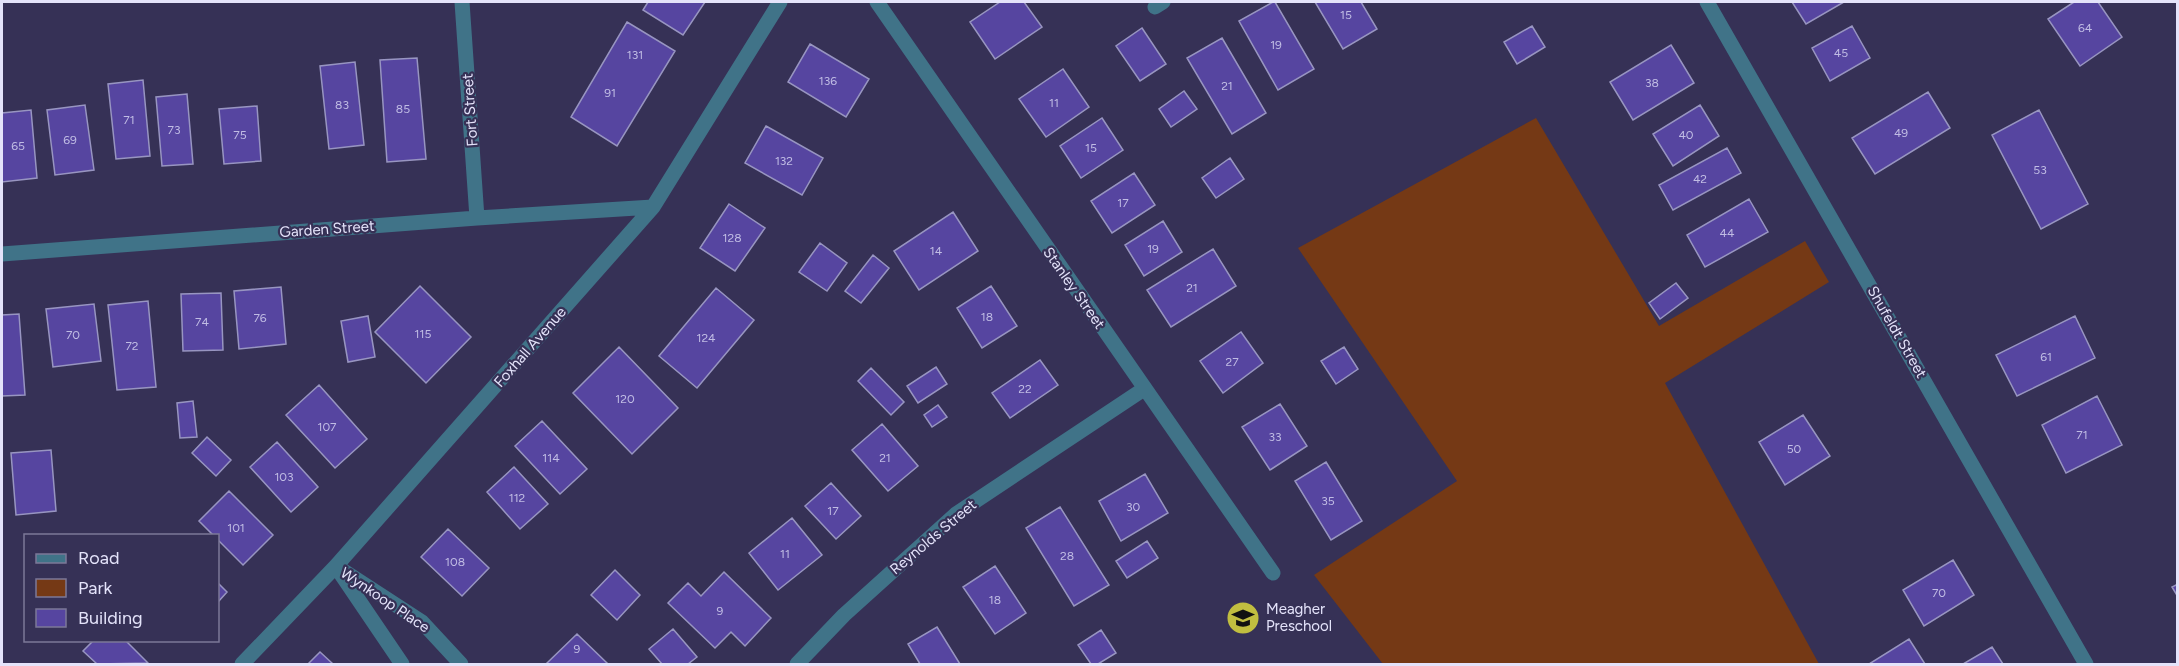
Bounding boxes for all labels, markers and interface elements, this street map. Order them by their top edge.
house number: 15 [1340,8,1352,22]
house number: 64 [2078,21,2093,35]
house number: 19 [1270,38,1282,52]
house number: 45 [1834,46,1848,60]
house number: 131 [627,48,643,62]
street label: Fort Street [458,73,482,147]
house number: 136 [819,74,837,88]
house number: 38 [1645,76,1659,90]
house number: 21 [1221,79,1233,93]
house number: 91 [604,86,616,100]
house number: 11 [1049,96,1059,110]
house number: 83 [335,98,349,112]
house number: 85 [396,102,410,116]
house number: 71 [123,113,135,127]
house number: 73 [168,123,180,137]
house number: 49 [1894,126,1908,140]
house number: 75 [233,128,247,142]
house number: 40 [1678,128,1694,142]
house number: 69 [63,133,77,147]
house number: 65 [11,139,25,153]
house number: 15 [1085,141,1097,155]
house number: 132 [775,154,793,168]
house number: 53 [2033,163,2047,177]
house number: 42 [1693,172,1707,186]
house number: 17 [1117,196,1129,210]
street label: Garden Street [279,217,375,241]
house number: 44 [1720,226,1735,240]
house number: 128 [722,231,742,245]
house number: 19 [1147,242,1159,256]
house number: 14 [930,244,943,258]
street label: Stanley Street [1039,244,1109,333]
house number: 21 [1186,281,1198,295]
street label: Shufeldt Street [1863,283,1931,381]
street label: Foxhall Avenue [490,303,570,391]
house number: 18 [981,310,993,324]
house number: 76 [253,311,267,325]
house number: 74 [195,315,209,329]
house number: 115 [415,327,432,341]
house number: 70 [66,328,80,342]
house number: 124 [696,331,716,345]
house number: 72 [125,339,139,353]
house number: 61 [2040,350,2052,364]
house number: 27 [1225,355,1239,369]
house number: 22 [1018,382,1032,396]
house number: 120 [615,392,635,406]
house number: 107 [317,420,337,434]
house number: 71 [2076,428,2088,442]
house number: 33 [1268,430,1282,444]
house number: 50 [1787,442,1802,456]
house number: 114 [542,451,560,465]
house number: 21 [879,451,891,465]
house number: 103 [274,470,294,484]
house number: 112 [509,491,525,505]
house number: 35 [1321,494,1335,508]
street label: Reynolds Street [886,495,980,578]
house number: 30 [1126,500,1140,514]
house number: 17 [827,504,839,518]
house number: 101 [227,521,245,535]
legend [24,534,219,642]
text: Road [78,547,119,569]
house number: 11 [780,547,790,561]
house number: 28 [1060,549,1074,563]
house number: 108 [445,555,465,569]
street label: Wynkoop Place [337,564,433,636]
text: Park [78,577,113,599]
house number: 70 [1932,586,1946,600]
house number: 18 [989,593,1001,607]
school or university icon: Meagher Preschool [1225,600,1261,636]
place label: Meagher Preschool [1266,600,1332,635]
house number: 9 [717,604,724,618]
text: Building [78,607,143,629]
house number: 9 [574,642,581,656]

